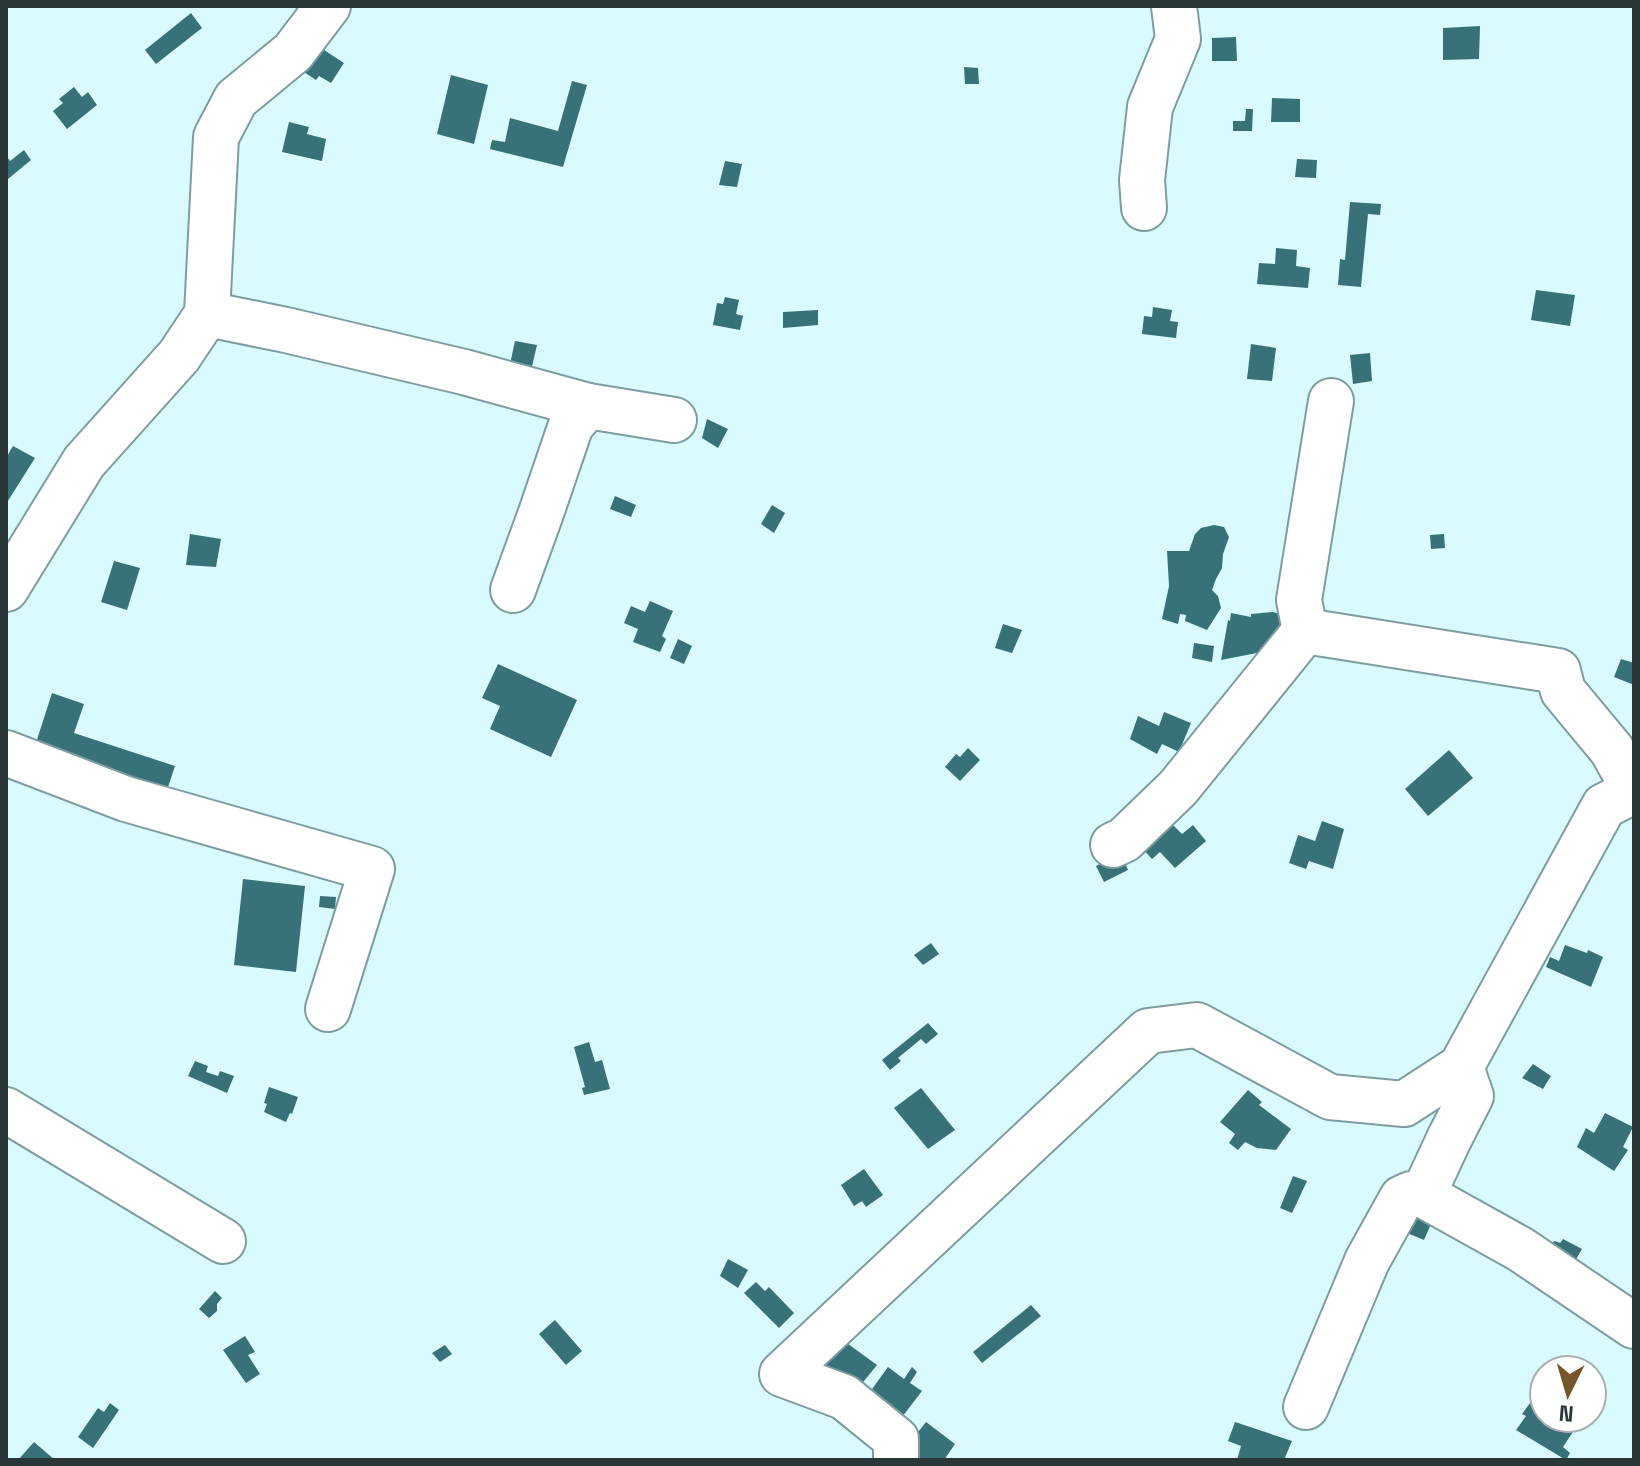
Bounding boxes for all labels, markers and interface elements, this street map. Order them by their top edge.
north arrow [1528,1354,1608,1434]
text: N [1558,1399,1575,1429]

